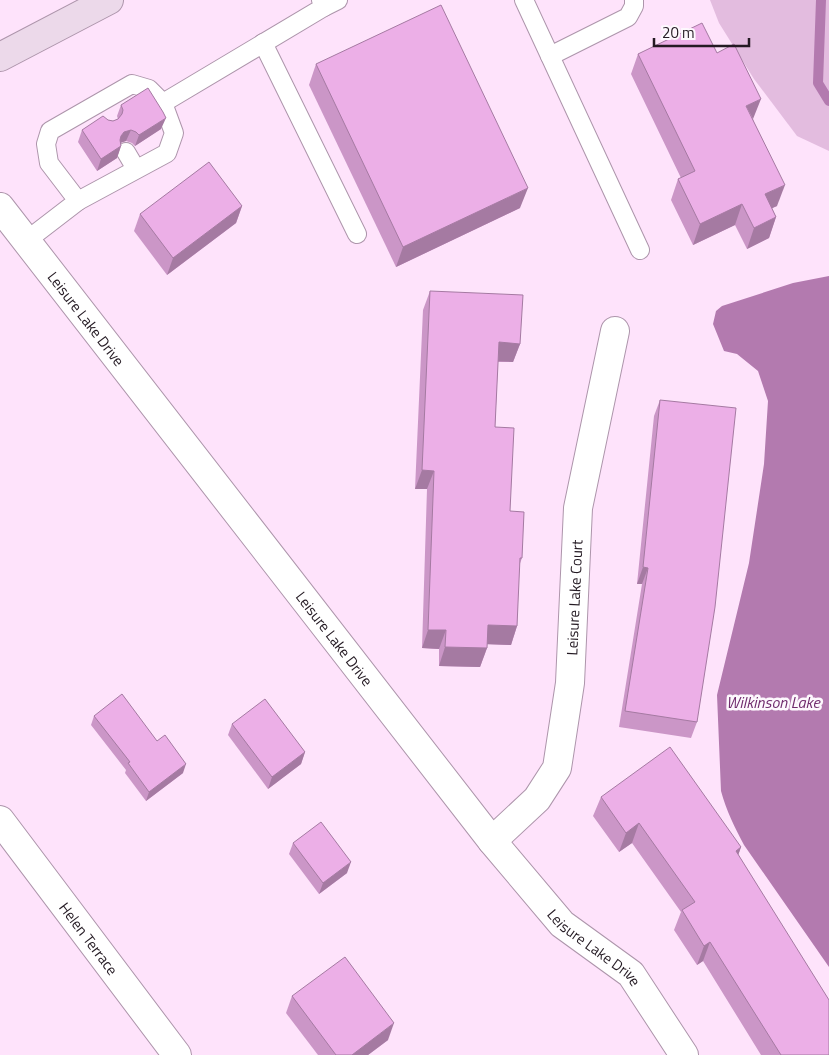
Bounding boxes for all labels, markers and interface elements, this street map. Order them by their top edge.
scale bar [654,15,749,47]
text: 20 m [662,21,695,44]
street label: Leisure Lake Drive [42,266,131,371]
street label: Leisure Lake Court [560,538,588,656]
street label: Leisure Lake Drive [291,586,379,691]
water label: Wilkinson Lake [726,690,821,714]
street label: Helen Terrace [54,897,124,980]
street label: Leisure Lake Drive [542,903,647,990]

